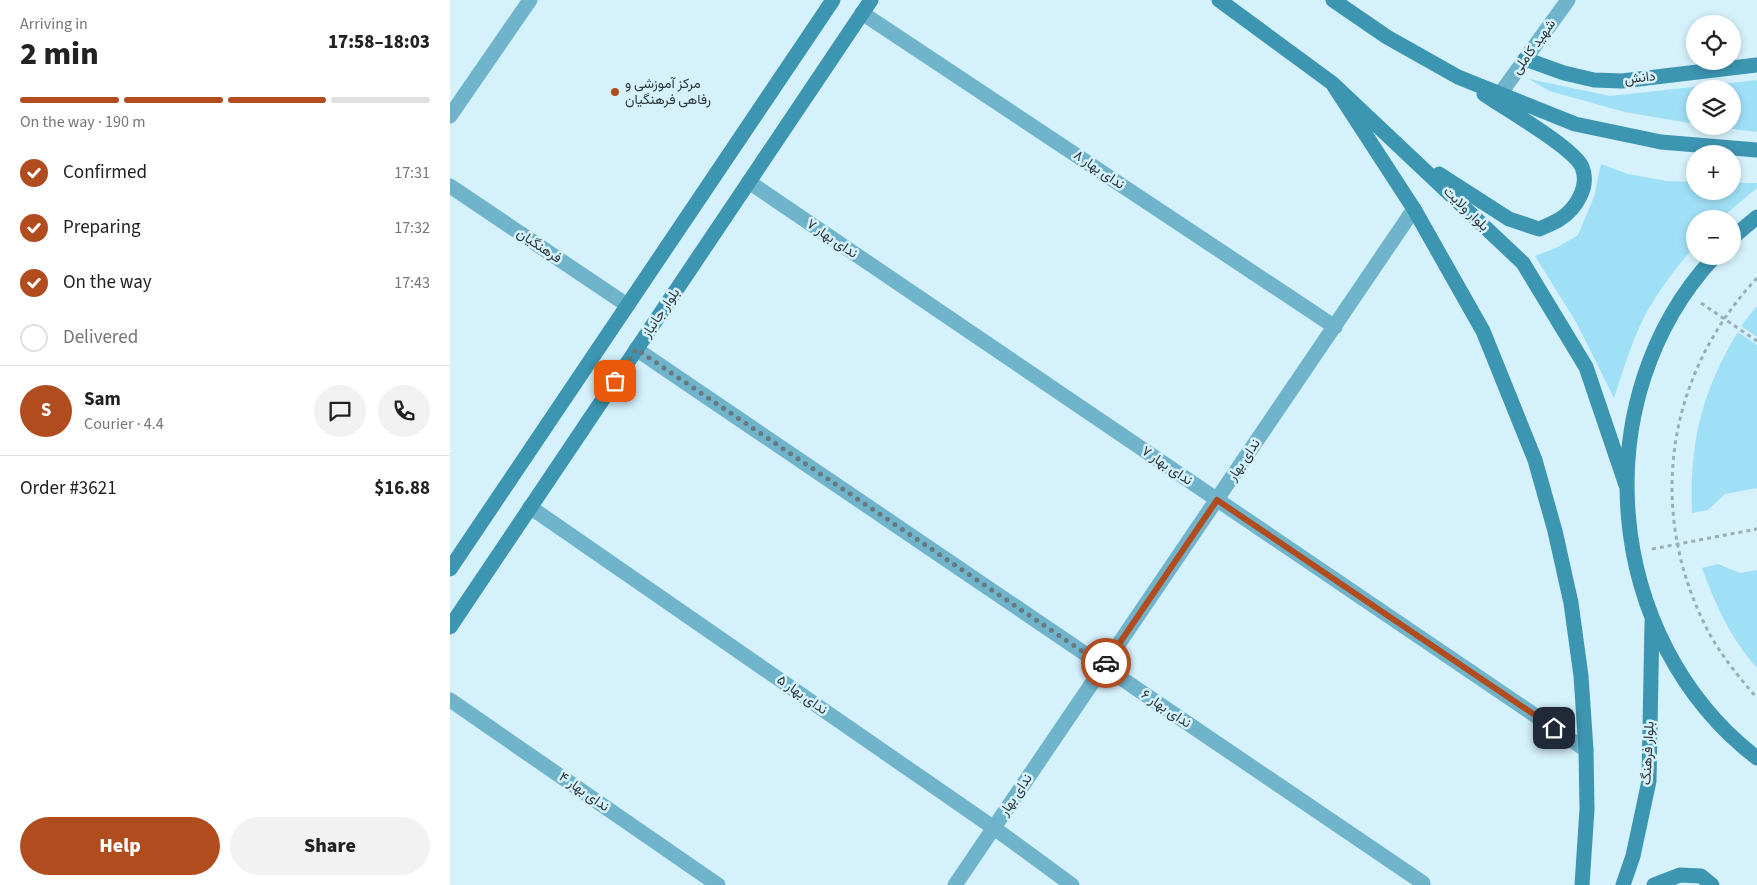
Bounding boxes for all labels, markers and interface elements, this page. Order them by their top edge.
text: Arriving in [20,13,88,35]
street label: شهید کاملی [1507,15,1561,79]
map controls [1686,15,1741,265]
button: locate [1686,15,1741,70]
text: 17:58–18:03 [328,29,430,56]
text: 2 min [20,31,99,77]
street label: دانش [1623,66,1657,90]
place label: مرکز آموزشی و رفاهی فرهنگیان [625,74,711,110]
button: layers [1686,80,1741,135]
marker: مرکز آموزشی و رفاهی فرهنگیان [609,86,621,98]
text: On the way · 190 m [20,111,145,133]
street label: ندای بهار ۸ [1069,145,1129,195]
button: + [1686,145,1741,200]
icon: check [20,159,48,187]
text: Confirmed [63,159,147,186]
text: 17:31 [394,162,430,184]
street label: بلوار ولایت [1438,182,1494,236]
button: − [1686,210,1741,265]
icon: check [20,214,48,242]
text: Preparing [63,214,141,241]
street label: ندای بهار ۷ [802,214,862,264]
text: 17:32 [394,217,430,239]
street label: فرهنگیان [512,224,566,268]
icon: check [20,269,48,297]
text: On the way [63,269,152,296]
text: 17:43 [394,272,430,294]
street label: بلوار جانباز [636,284,685,343]
text: Delivered [63,324,138,351]
pin [594,360,636,402]
icon: bag [601,367,629,395]
button: chat [314,385,366,437]
button: phone [378,385,430,437]
text: Sam [84,386,121,413]
text: S [41,397,51,424]
text: Courier · 4.4 [84,413,164,435]
street label: ندای بهار [1222,435,1265,486]
street label: ندای بهار ۷ [1137,441,1197,491]
text: Order #3621 [20,475,117,502]
text: $16.88 [374,475,430,502]
courier [1081,638,1131,688]
icon: car [1092,649,1120,677]
street label: ندای بهار ۵ [773,670,831,720]
street label: ندای بهار ۶ [1137,685,1195,733]
pin [1533,707,1575,749]
icon: home [1540,714,1568,742]
street label: بلوار فرهنگ [1636,721,1660,785]
street label: ندای بهار ۴ [555,767,613,817]
street label: ندای بهار [994,770,1037,821]
button: Help [20,817,220,875]
button: Share [230,817,430,875]

